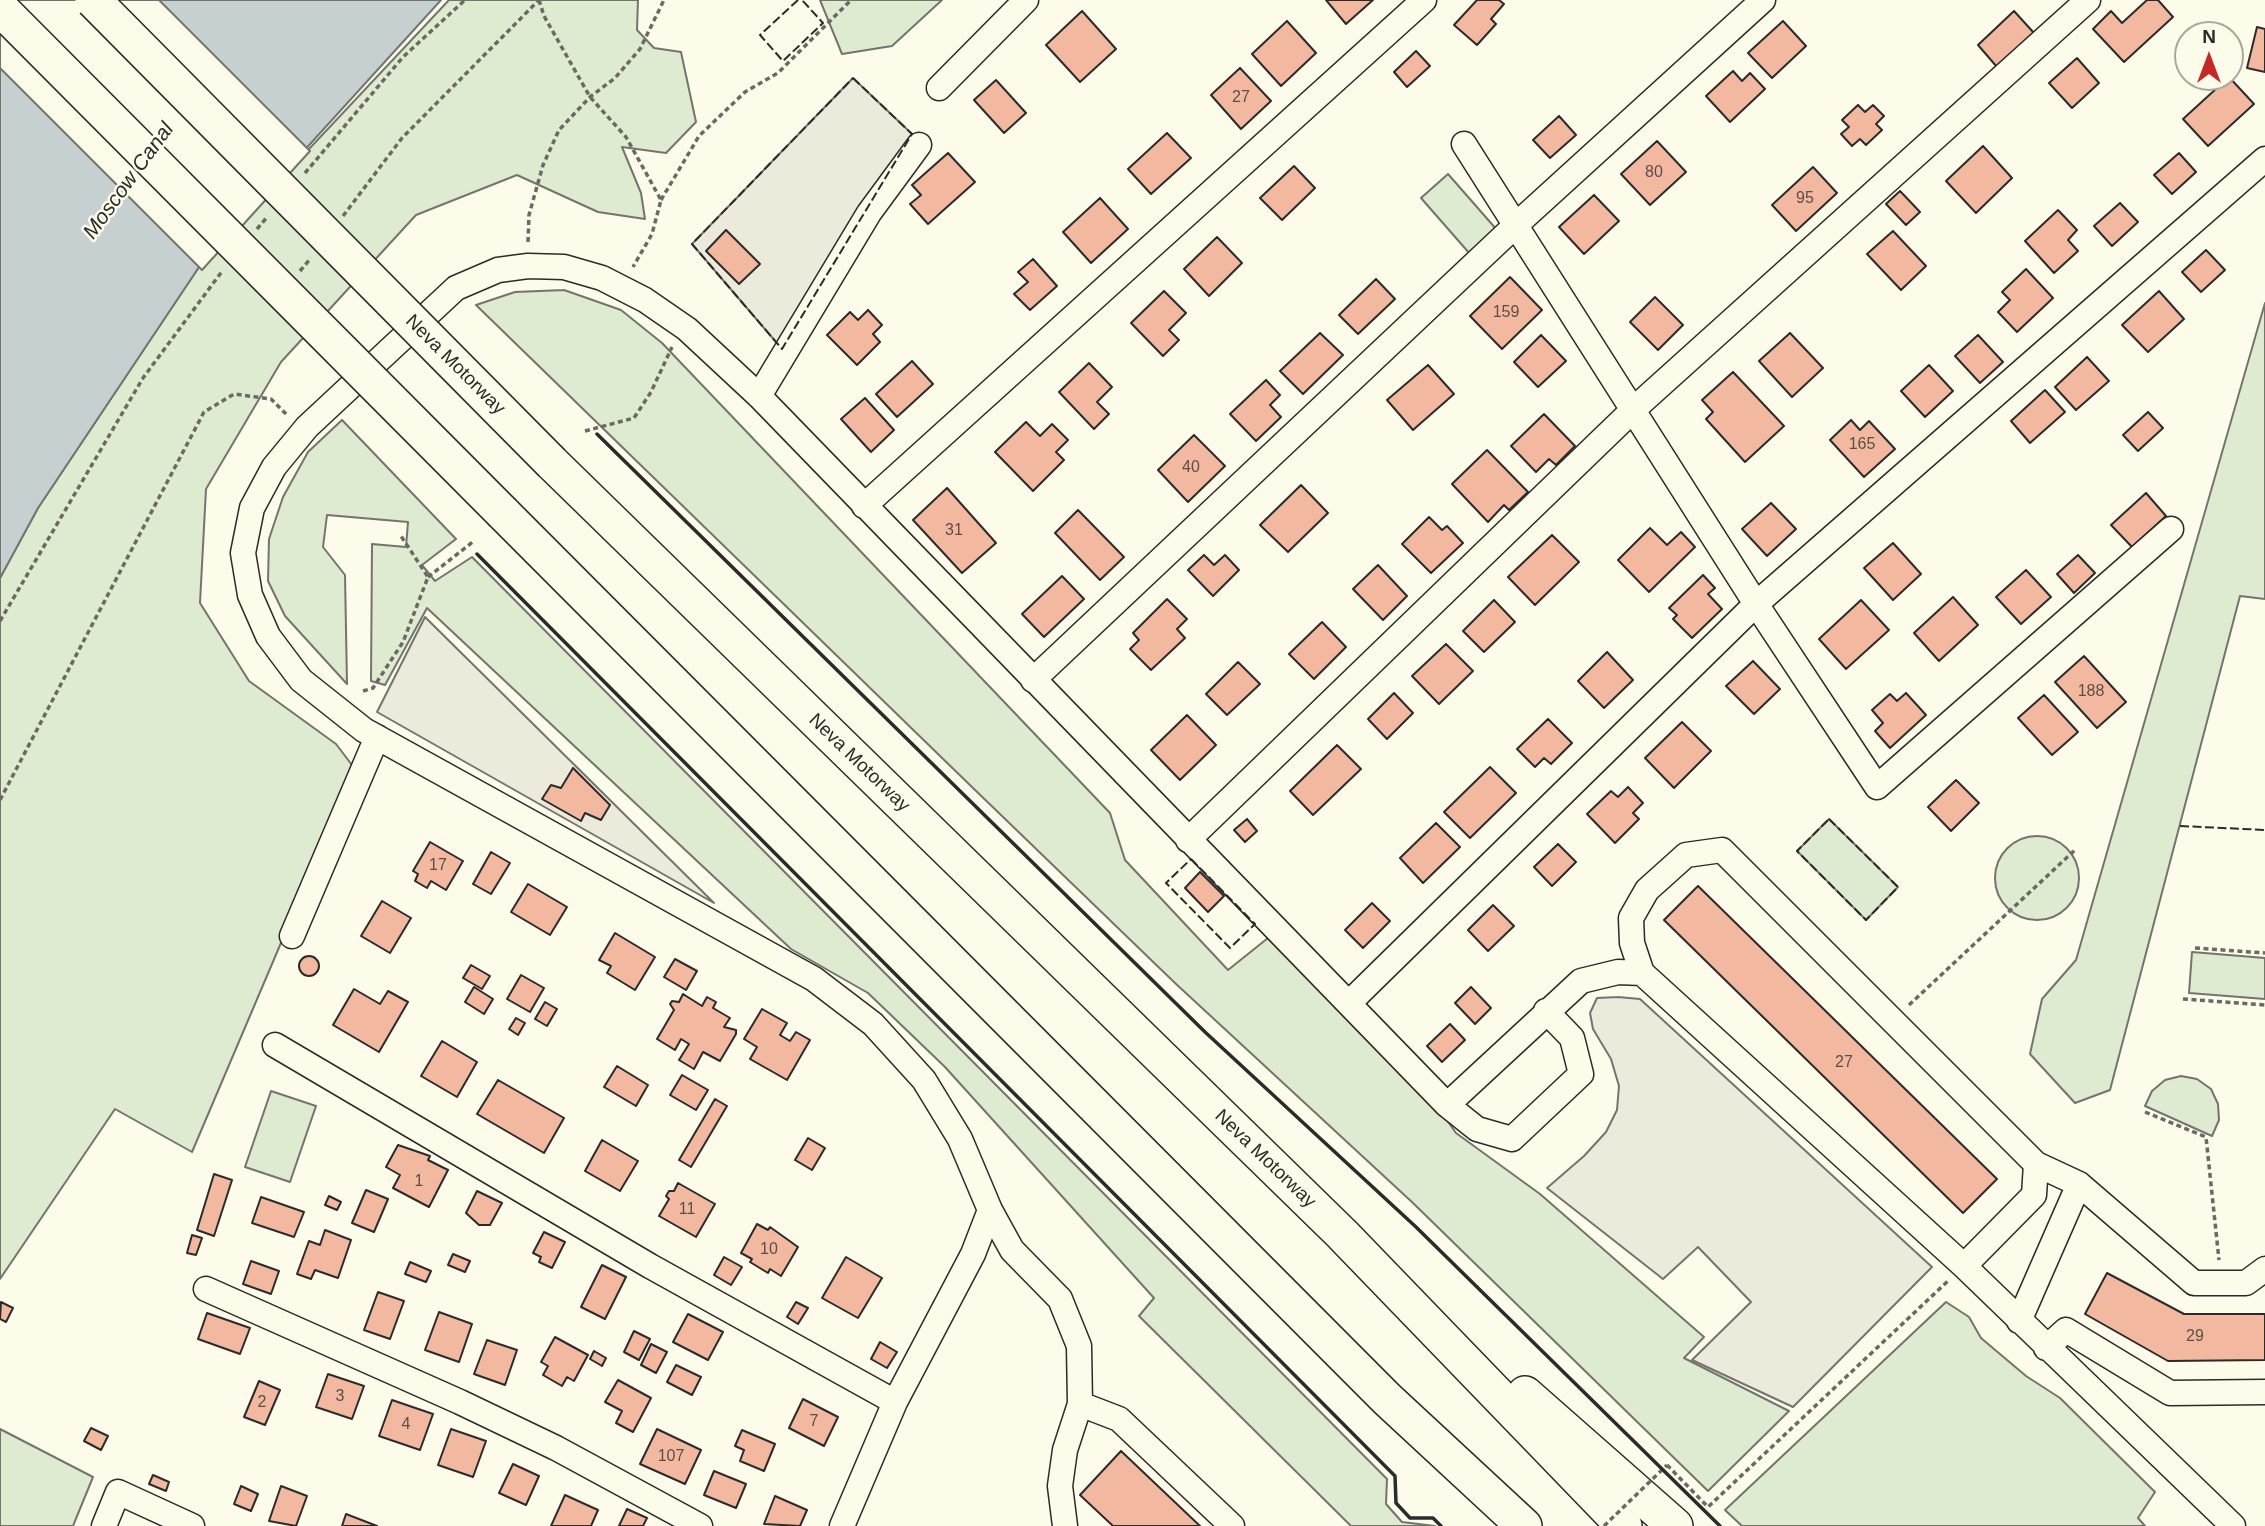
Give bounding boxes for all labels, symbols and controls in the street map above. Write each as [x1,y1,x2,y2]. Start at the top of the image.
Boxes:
north arrow [2174,21,2244,91]
text: N [2202,26,2216,47]
house number: 27 [1232,88,1250,108]
water label: Moscow Canal [78,118,180,244]
house number: 80 [1645,163,1663,183]
house number: 95 [1796,189,1814,209]
house number: 159 [1493,303,1519,323]
street label: Neva Motorway [400,310,510,420]
house number: 165 [1849,435,1875,455]
house number: 40 [1182,458,1200,478]
house number: 31 [945,521,963,541]
house number: 188 [2078,682,2104,702]
street label: Neva Motorway [804,709,914,817]
house number: 17 [429,856,447,876]
house number: 27 [1835,1053,1853,1073]
street label: Neva Motorway [1210,1105,1320,1213]
house number: 1 [415,1172,423,1192]
house number: 11 [679,1200,695,1220]
house number: 10 [760,1240,778,1260]
house number: 29 [2186,1327,2204,1347]
house number: 3 [336,1387,344,1407]
house number: 2 [258,1393,266,1413]
house number: 7 [810,1412,818,1432]
house number: 4 [402,1415,410,1435]
house number: 107 [658,1447,684,1467]

